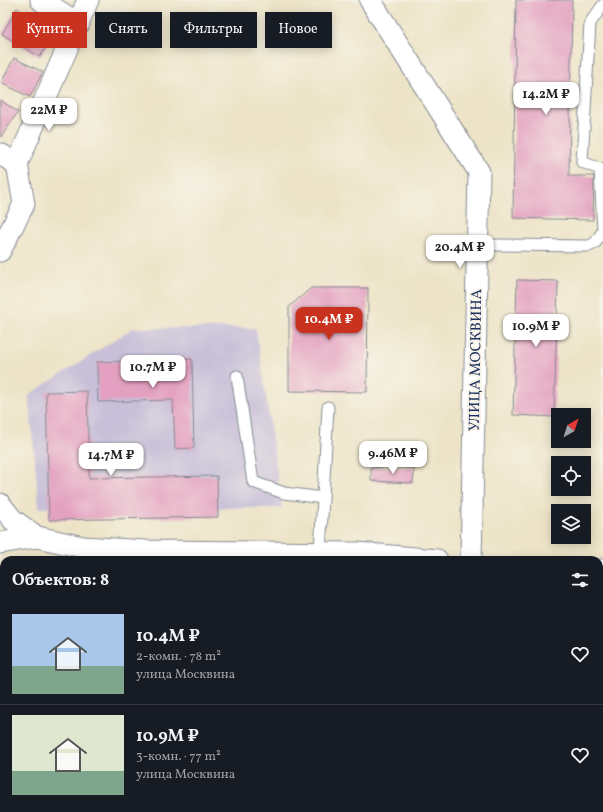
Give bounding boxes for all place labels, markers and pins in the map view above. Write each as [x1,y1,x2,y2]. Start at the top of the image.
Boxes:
pin: 14.2M ₽ [509,82,583,116]
pin: 22M ₽ [21,98,77,132]
pin: 20.4M ₽ [423,235,497,269]
pin: 10.4M ₽ [292,307,366,341]
pin: 10.9M ₽ [499,314,573,348]
pin: 10.7M ₽ [116,355,190,389]
pin: 9.46M ₽ [356,441,430,475]
pin: 14.7M ₽ [74,443,148,477]

